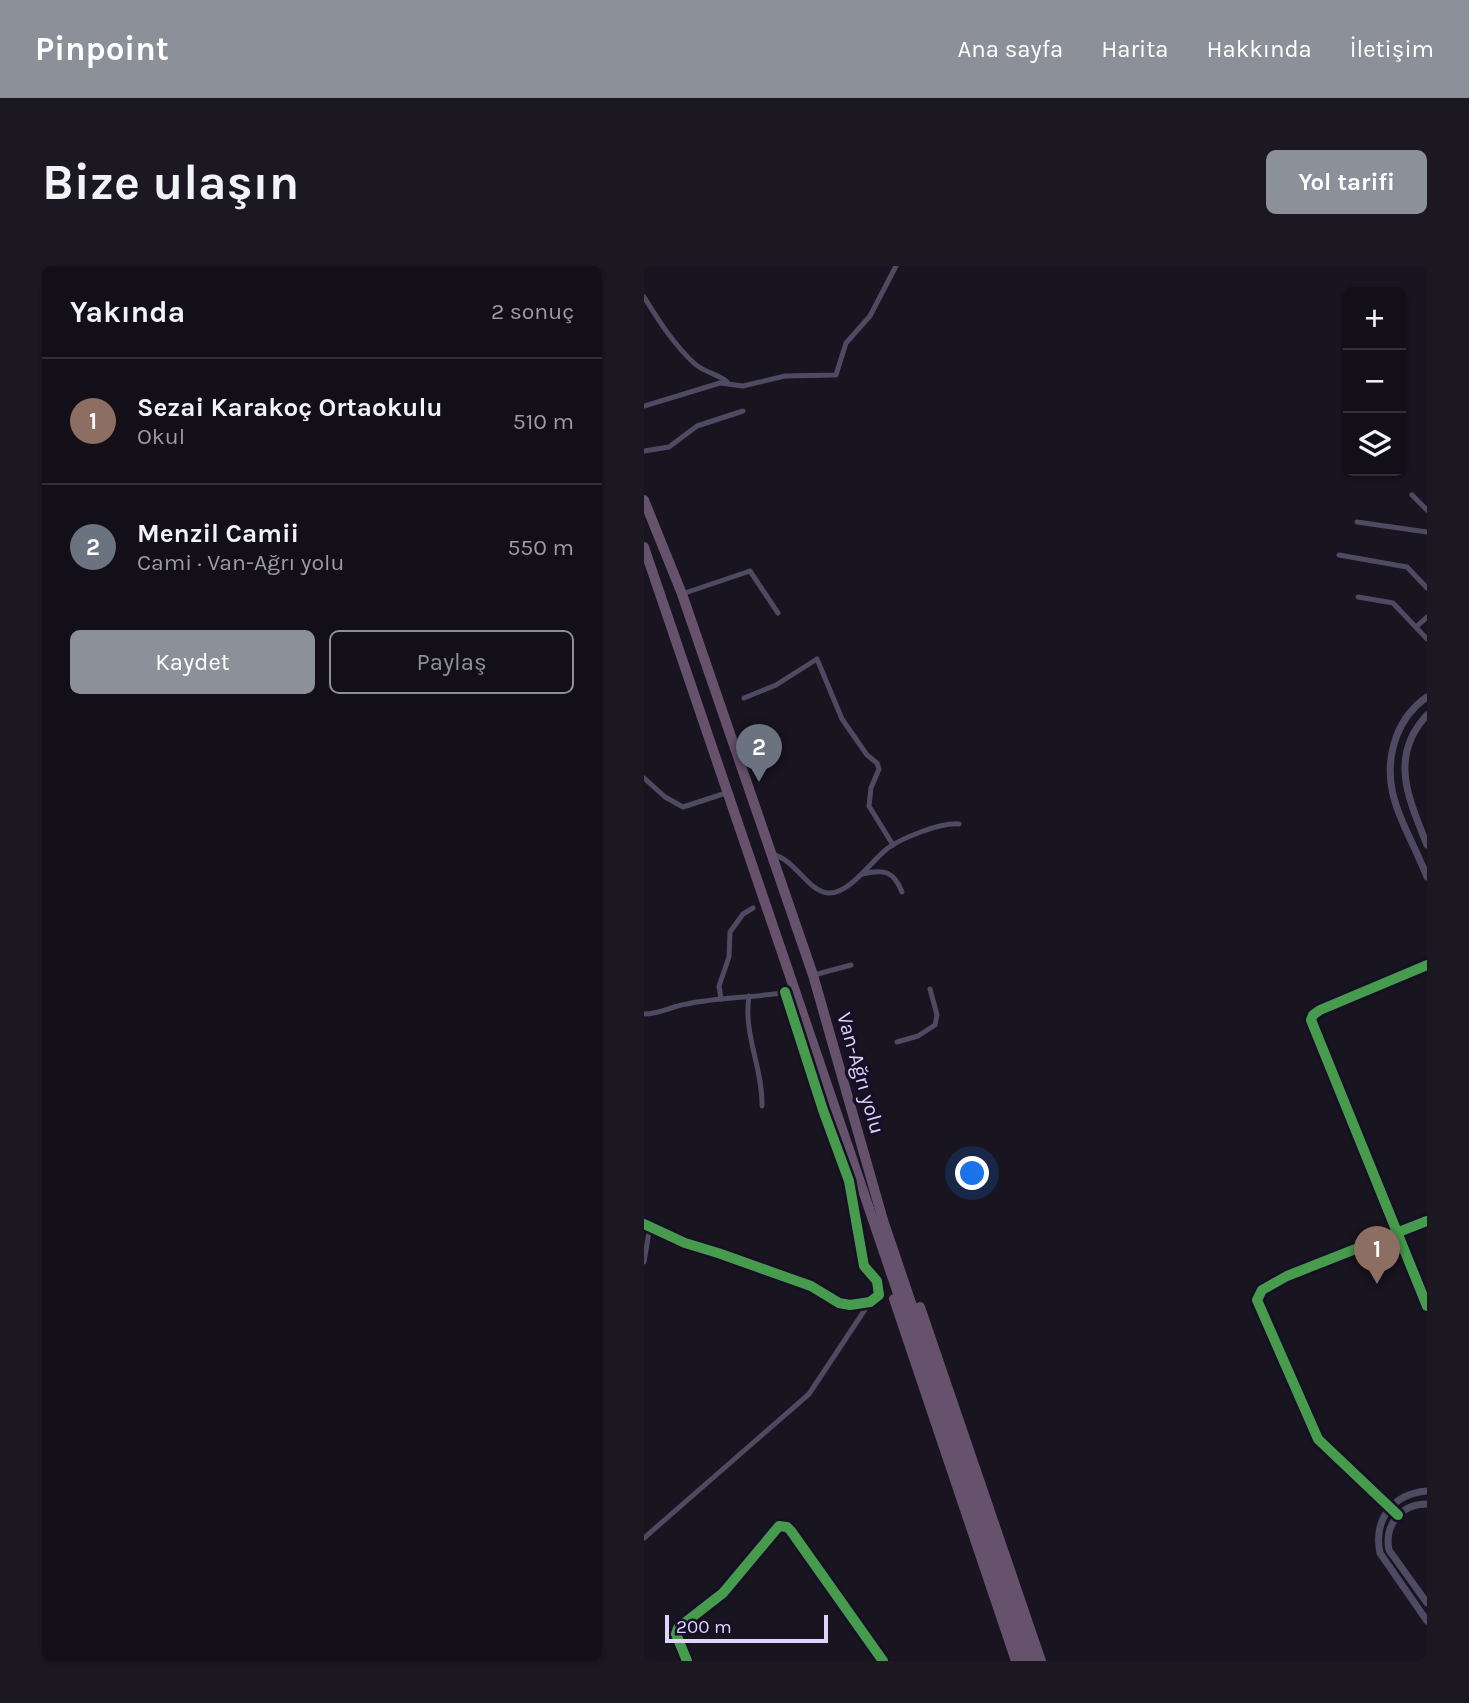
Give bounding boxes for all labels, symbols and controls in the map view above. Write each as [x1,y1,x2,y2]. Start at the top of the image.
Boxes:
text: Pinpoint [35,30,169,68]
text: Ana sayfa [958,35,1063,63]
text: Harita [1101,35,1168,63]
text: Hakkında [1206,35,1312,63]
text: İletişim [1350,35,1434,63]
button: Yol tarifi [1266,150,1427,214]
text: Bize ulaşın [42,154,299,211]
map controls [1343,287,1406,476]
button: + [1343,287,1406,350]
text: Yakında [70,294,185,330]
text: 2 sonuç [491,298,574,325]
button: − [1343,350,1406,413]
text: Sezai Karakoç Ortaokulu [137,392,443,423]
text: 1 [89,408,97,435]
text: 510 m [513,408,574,435]
button: layers [1343,413,1406,476]
text: Okul [137,423,185,450]
text: Menzil Camii [137,518,299,549]
text: 2 [86,534,100,561]
text: 550 m [507,534,574,561]
text: Cami · Van-Ağrı yolu [137,549,344,576]
button: Kaydet [70,630,315,694]
button: Paylaş [329,630,574,694]
pin: 2 [736,724,782,782]
street label: Van-Ağrı yolu [832,1009,890,1137]
your location [955,1156,989,1190]
pin: 1 [1354,1226,1400,1284]
scale bar [665,1612,828,1644]
text: 200 m [676,1616,732,1638]

